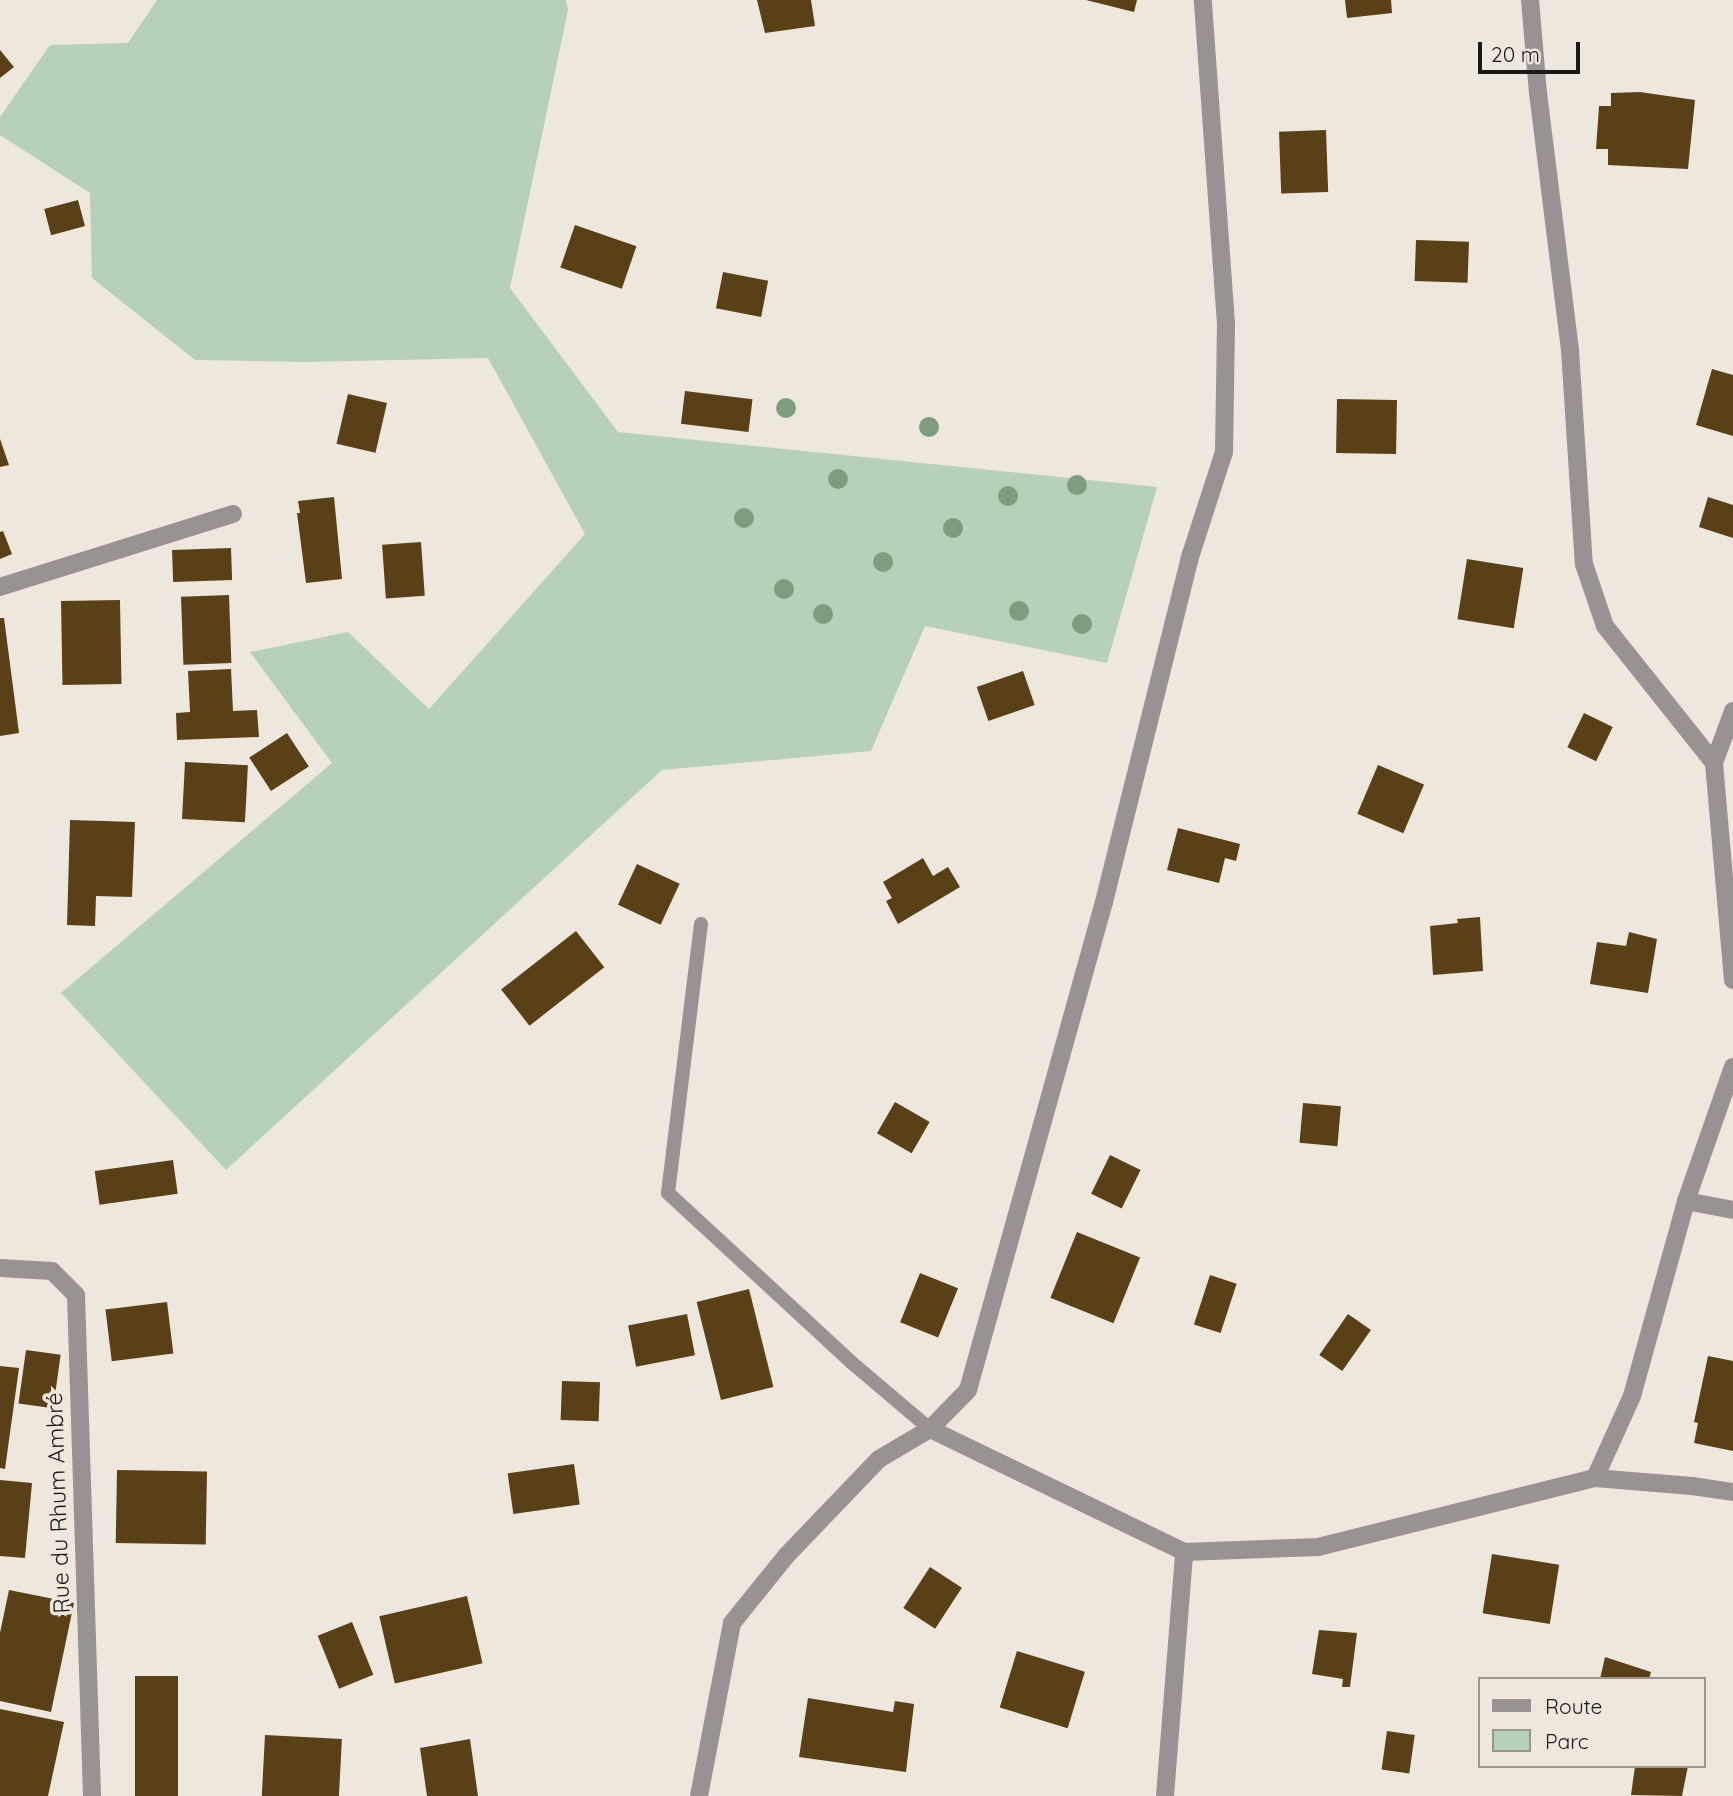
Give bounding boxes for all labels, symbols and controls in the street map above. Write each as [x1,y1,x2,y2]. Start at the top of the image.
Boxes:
scale bar [1481,28,1582,72]
text: 20 m [1491,41,1540,67]
street label: Rue du Rhum Ambré [40,1392,76,1614]
legend [1478,1677,1705,1768]
text: Route [1545,1693,1602,1719]
text: Parc [1545,1728,1589,1754]

